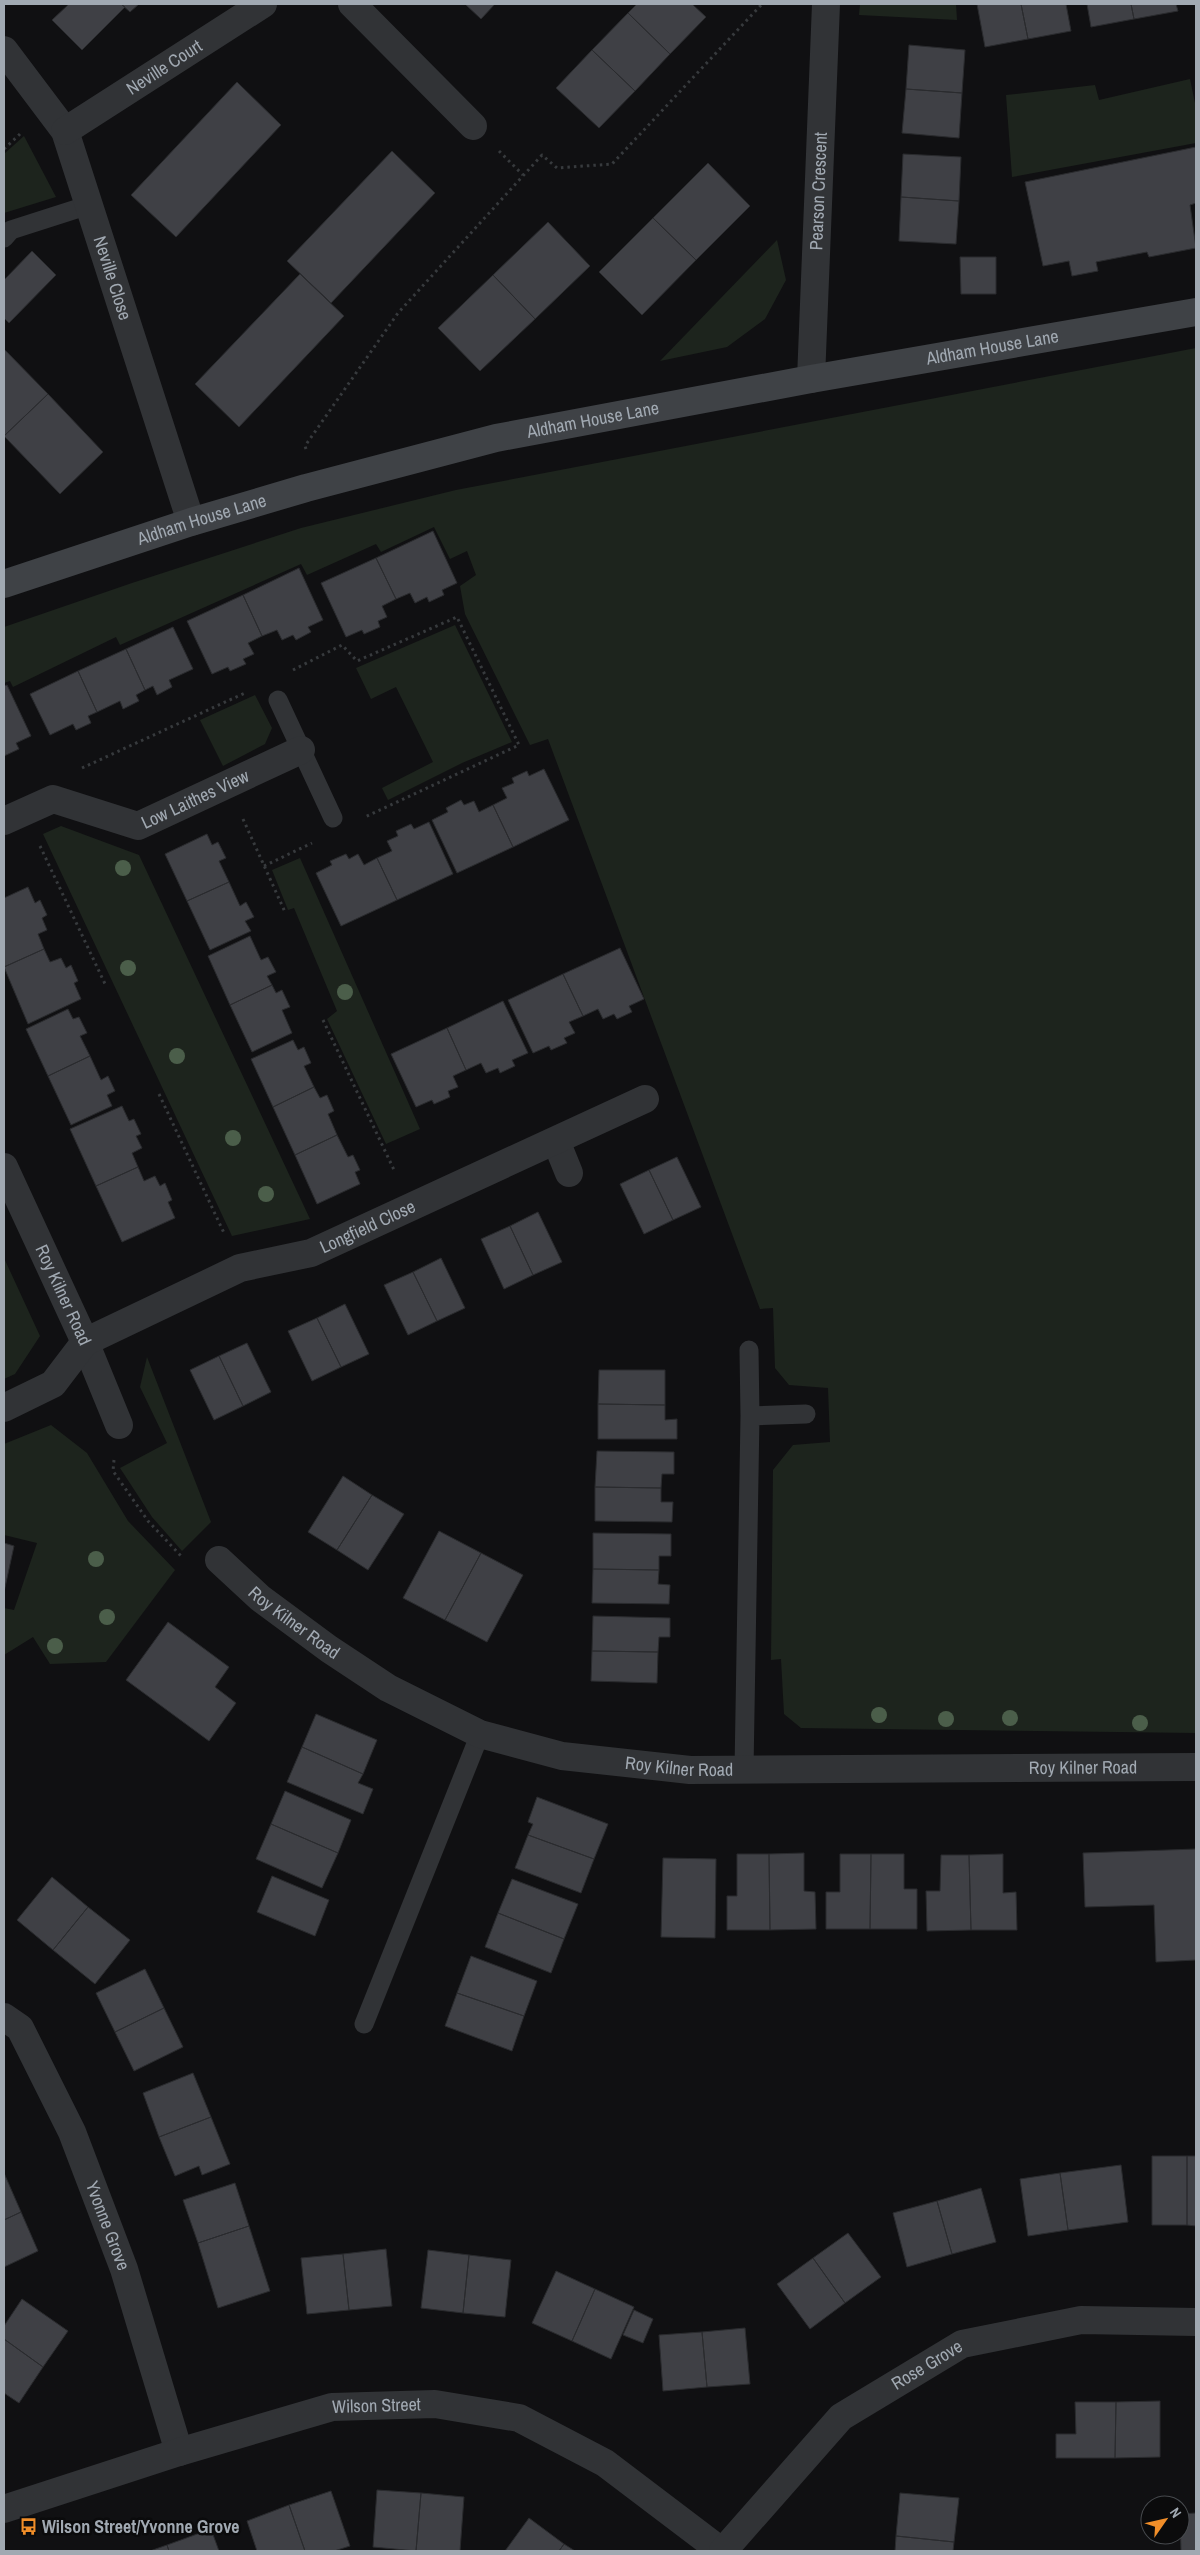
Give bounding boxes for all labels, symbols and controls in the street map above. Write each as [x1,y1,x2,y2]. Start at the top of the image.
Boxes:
street label: Neville Court [121,33,207,100]
street label: Pearson Crescent [803,132,833,251]
street label: Neville Close [88,233,138,323]
street label: Aldham House Lane [923,323,1060,371]
street label: Aldham House Lane [524,395,661,444]
street label: Aldham House Lane [133,487,269,551]
street label: Low Laithes View [137,763,253,835]
street label: Longfield Close [316,1194,419,1259]
street label: Roy Kilner Road [30,1240,98,1349]
street label: Roy Kilner Road [243,1580,345,1665]
street label: Roy Kilner Road [624,1750,733,1782]
street label: Roy Kilner Road [1029,1754,1137,1780]
street label: Yvonne Grove [80,2177,136,2274]
street label: Rose Grove [887,2334,967,2396]
street label: Wilson Street [332,2391,421,2419]
north arrow [1140,2495,1190,2545]
text: N [1166,2504,1186,2521]
place label: Wilson Street/Yvonne Grove [42,2514,240,2539]
bus stop icon: Wilson Street/Yvonne Grove [18,2517,38,2537]

